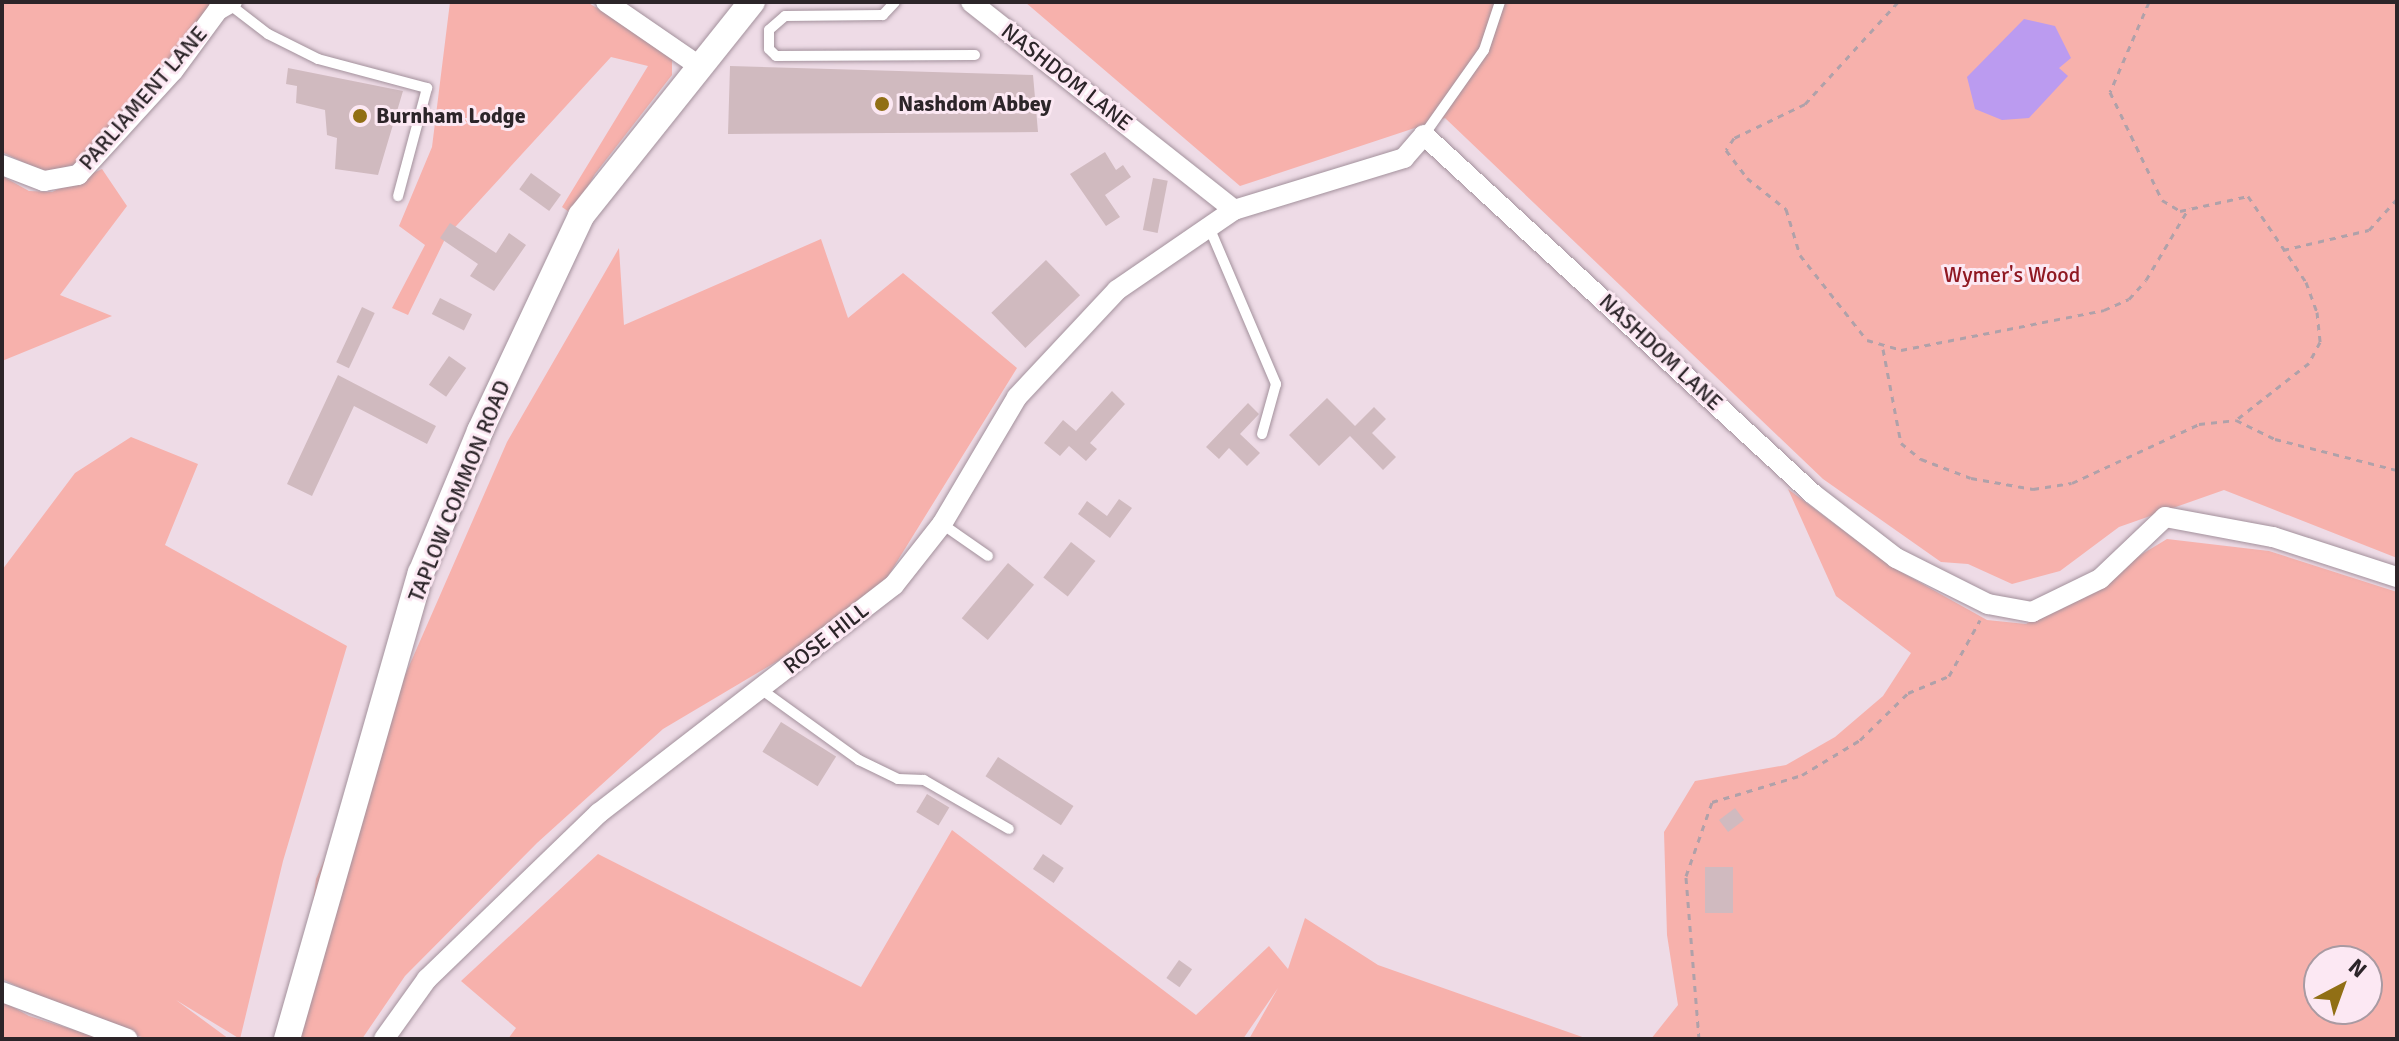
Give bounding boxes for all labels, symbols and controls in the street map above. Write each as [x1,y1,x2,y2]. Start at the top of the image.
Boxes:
street label: NASHDOM LANE [996,18,1138,136]
street label: PARLIAMENT LANE [73,21,213,175]
place label: Nashdom Abbey [898,91,1052,117]
marker: Nashdom Abbey [873,95,891,113]
place label: Burnham Lodge [376,103,526,129]
marker: Burnham Lodge [351,107,369,125]
park label: Wymer's Wood [1944,262,2080,288]
street label: NASHDOM LANE [1594,288,1728,416]
street label: TAPLOW COMMON ROAD [402,376,516,606]
street label: ROSE HILL [778,597,874,679]
north arrow [2303,945,2383,1025]
text: N [2343,953,2372,983]

